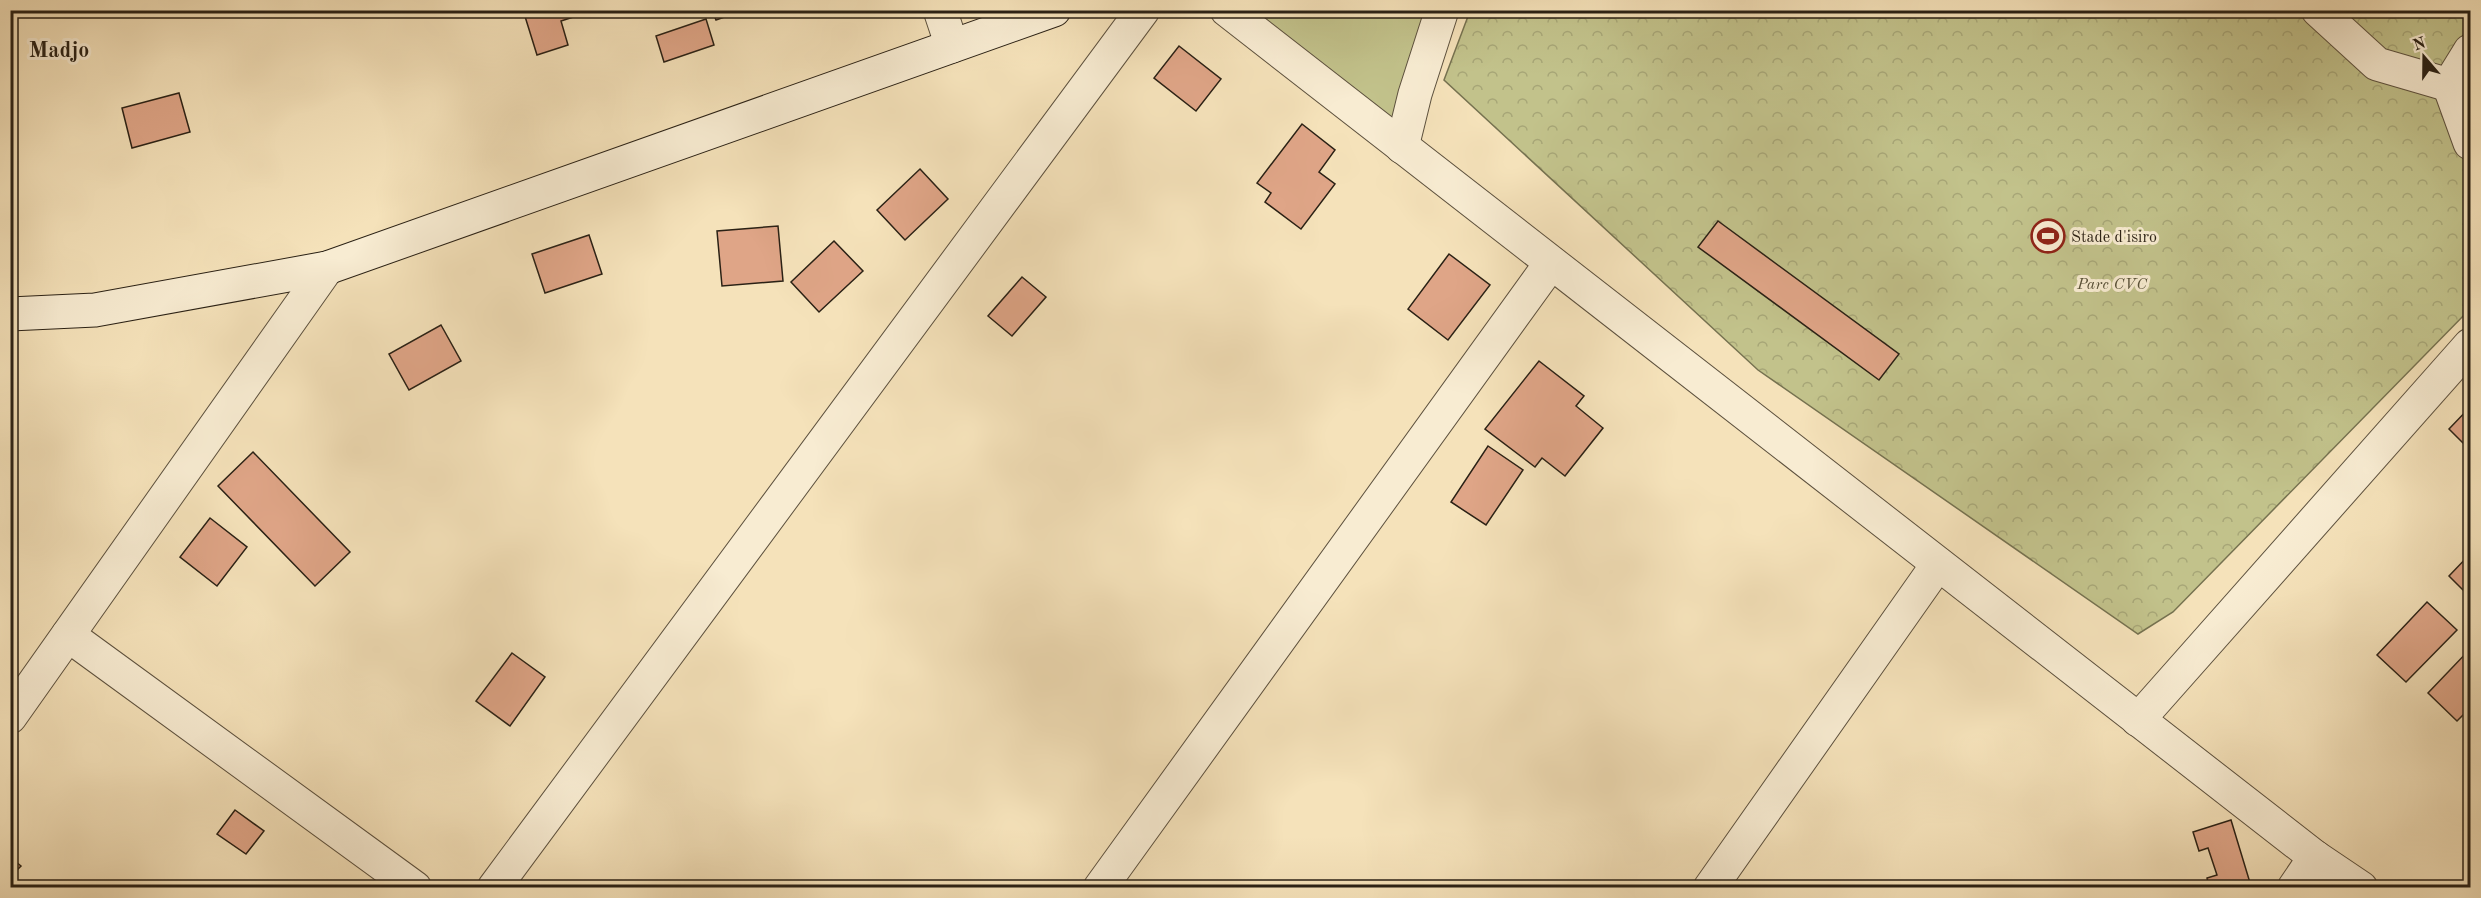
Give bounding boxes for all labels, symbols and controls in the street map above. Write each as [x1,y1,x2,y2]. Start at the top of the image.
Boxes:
north arrow [2394,27,2454,87]
text: N [2411,35,2429,54]
district label: Madjo [29,40,89,62]
sports icon: Stade d'isiro [2030,218,2066,254]
place label: Stade d'isiro [2071,230,2157,246]
park label: Parc CVC [2076,277,2148,293]

